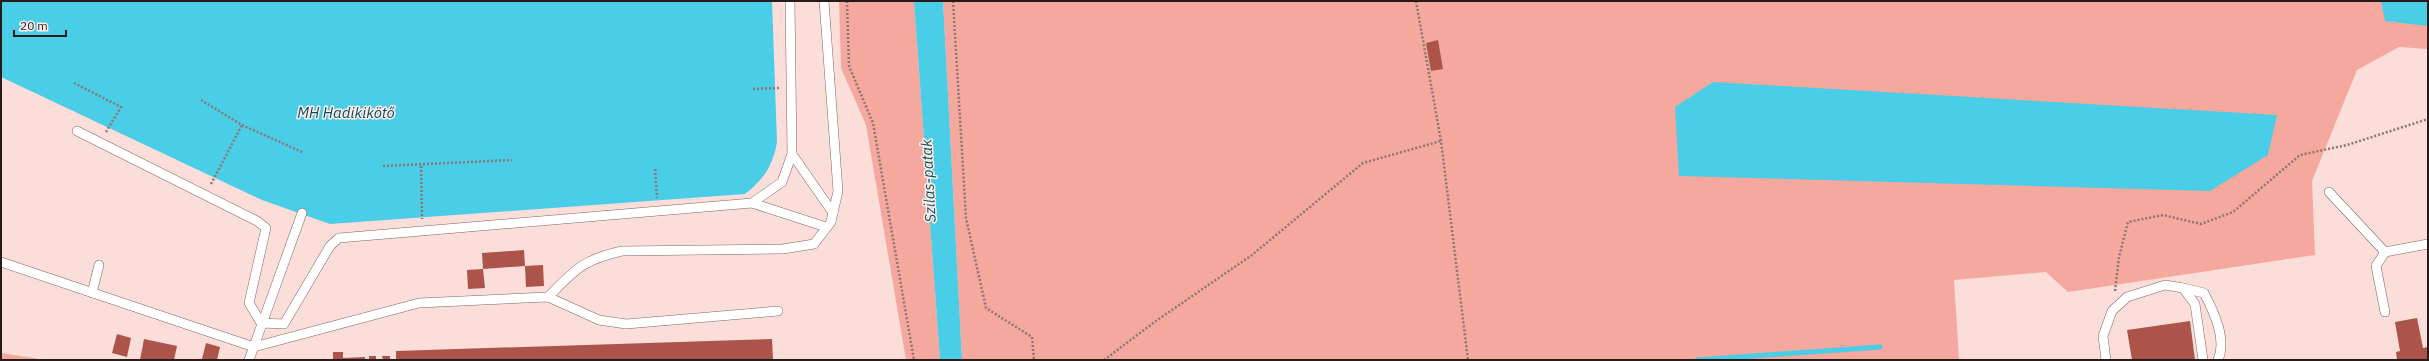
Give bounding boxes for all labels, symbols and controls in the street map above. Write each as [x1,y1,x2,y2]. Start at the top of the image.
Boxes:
scale bar [14,12,66,38]
text: 20 m [20,18,48,33]
water label: MH Hadikikötő [297,103,396,122]
water label: Szilas-patak [916,139,940,223]

